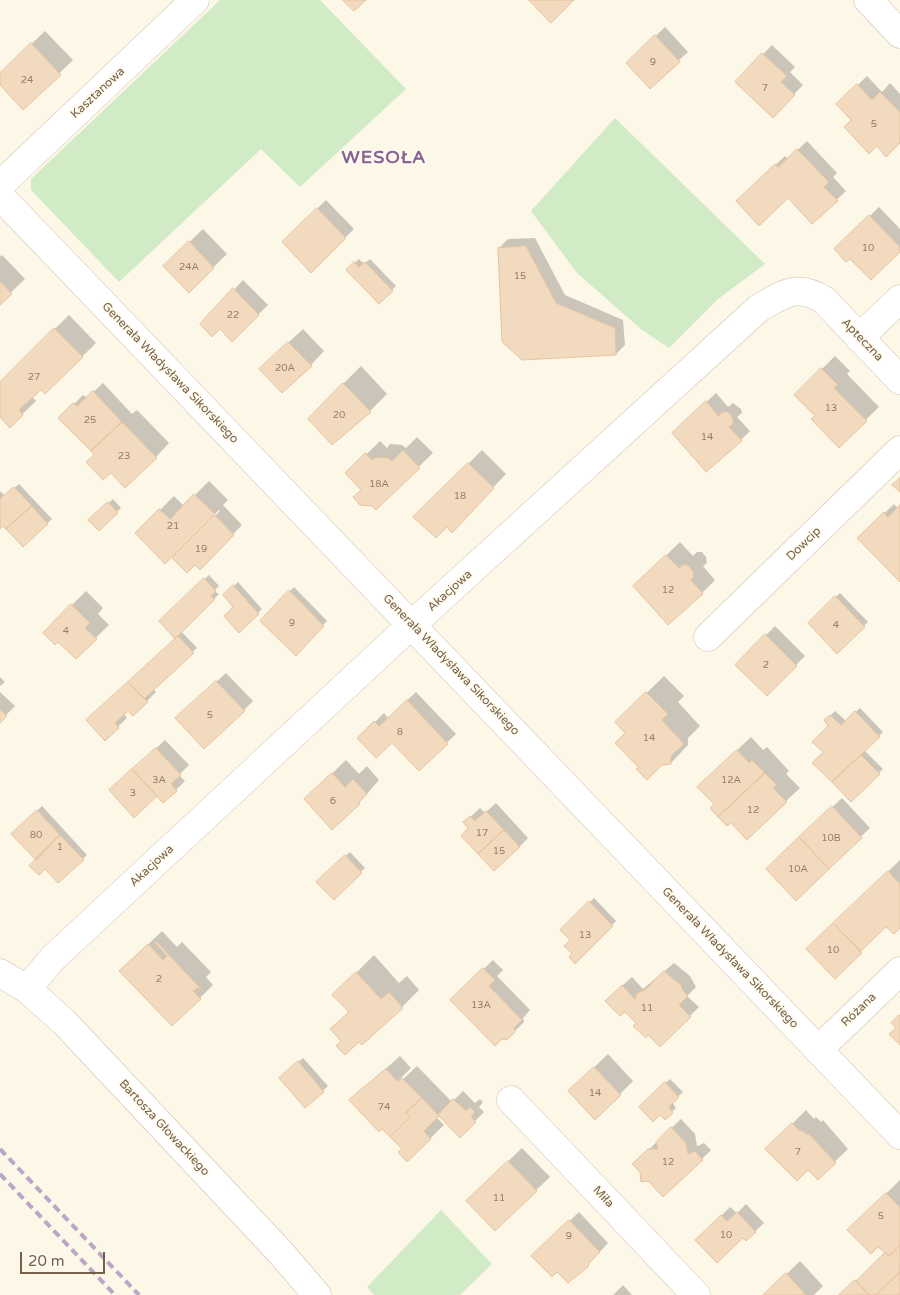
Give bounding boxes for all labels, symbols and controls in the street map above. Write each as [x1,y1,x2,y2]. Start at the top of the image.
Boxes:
house number: 9 [650,56,656,68]
street label: Kasztanowa [68,64,128,122]
house number: 24 [21,74,33,86]
house number: 7 [762,82,768,94]
house number: 5 [871,118,877,130]
district label: WESOŁA [341,147,427,169]
house number: 10 [862,242,874,254]
house number: 24A [179,261,199,273]
house number: 15 [514,270,526,282]
street label: Generała Władysława Sikorskiego [99,299,241,447]
house number: 22 [227,309,239,321]
street label: Apteczna [838,316,886,364]
house number: 20A [275,362,295,374]
house number: 27 [28,371,40,383]
house number: 13 [825,402,837,414]
house number: 20 [333,409,345,421]
house number: 25 [84,414,96,426]
house number: 14 [701,431,713,443]
house number: 23 [118,450,130,462]
house number: 18A [369,478,389,490]
house number: 18 [454,490,466,502]
house number: 21 [167,520,179,532]
street label: Dowcip [784,524,824,564]
house number: 19 [195,543,207,555]
street label: Akacjowa [425,567,475,615]
house number: 12 [662,584,674,596]
street label: Generała Władysława Sikorskiego [380,591,522,739]
house number: 9 [289,617,295,629]
house number: 4 [833,619,839,631]
house number: 4 [63,625,69,637]
house number: 2 [763,659,769,671]
house number: 5 [207,709,213,721]
house number: 8 [397,726,403,738]
house number: 14 [643,732,655,744]
house number: 3A [152,774,166,786]
house number: 12A [721,774,741,786]
house number: 3 [130,787,136,799]
house number: 6 [330,795,336,807]
house number: 12 [747,804,759,816]
house number: 17 [476,827,488,839]
house number: 80 [30,829,42,841]
house number: 10B [821,832,841,844]
house number: 1 [57,841,63,853]
street label: Akacjowa [127,842,177,890]
house number: 15 [493,845,505,857]
house number: 10A [788,863,808,875]
street label: Generała Władysława Sikorskiego [659,884,801,1032]
house number: 13 [579,929,591,941]
house number: 10 [827,944,839,956]
house number: 2 [156,973,162,985]
street label: Różana [839,990,879,1030]
house number: 13A [471,999,491,1011]
house number: 11 [641,1002,653,1014]
street label: Bartosza Głowackiego [116,1077,212,1179]
house number: 14 [589,1087,601,1099]
house number: 74 [378,1101,390,1113]
house number: 7 [795,1146,801,1158]
house number: 12 [662,1156,674,1168]
street label: Miła [589,1183,617,1211]
house number: 11 [493,1192,505,1204]
house number: 5 [878,1210,884,1222]
house number: 10 [720,1229,732,1241]
house number: 9 [566,1230,572,1242]
scale bar [22,1242,108,1274]
text: 20 m [28,1252,65,1270]

